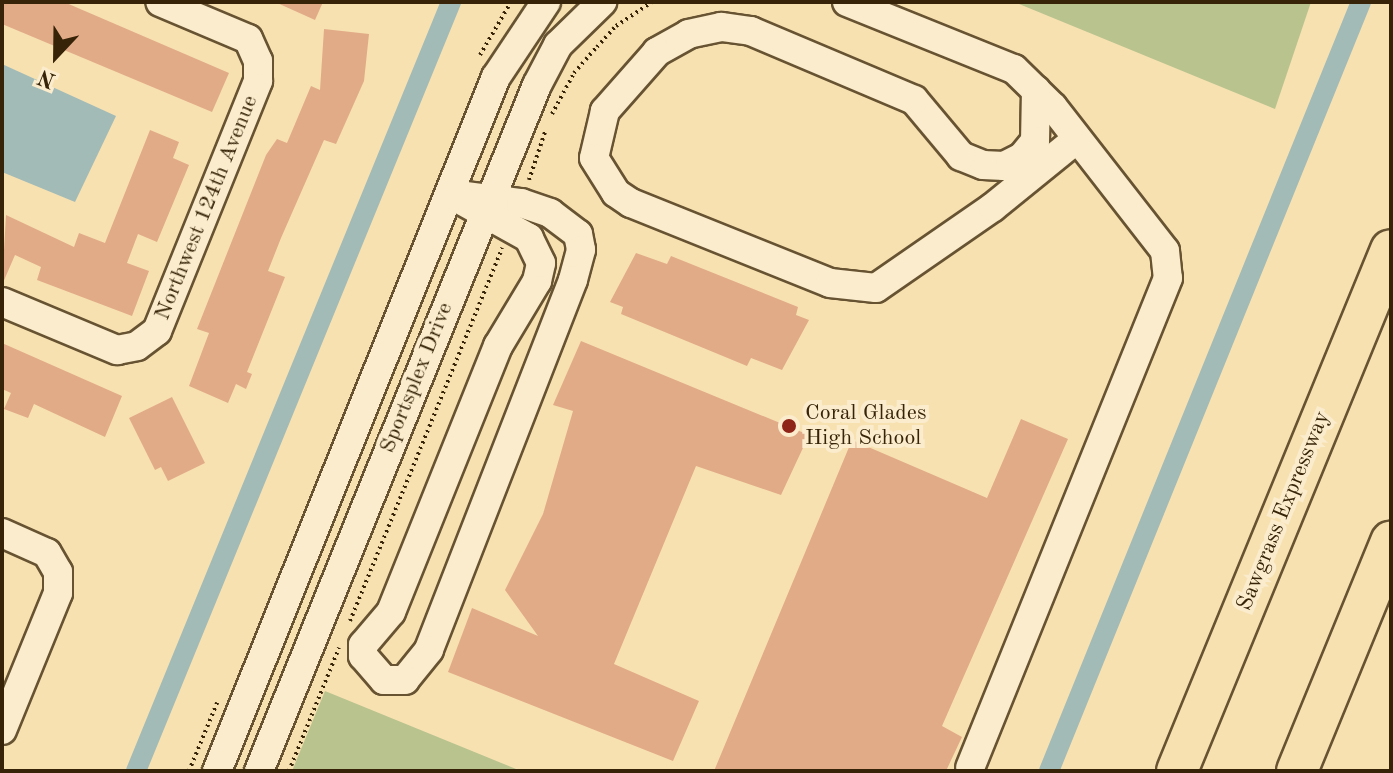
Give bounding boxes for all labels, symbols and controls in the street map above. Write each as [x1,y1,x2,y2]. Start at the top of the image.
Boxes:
north arrow [16,16,96,96]
text: N [35,65,59,92]
street label: Northwest 124th Avenue [150,92,264,324]
street label: Sportsplex Drive [375,299,459,457]
place label: Coral Glades High School [805,400,926,452]
street label: Sawgrass Expressway [1232,407,1336,615]
marker: Coral Glades High School [780,417,798,435]

